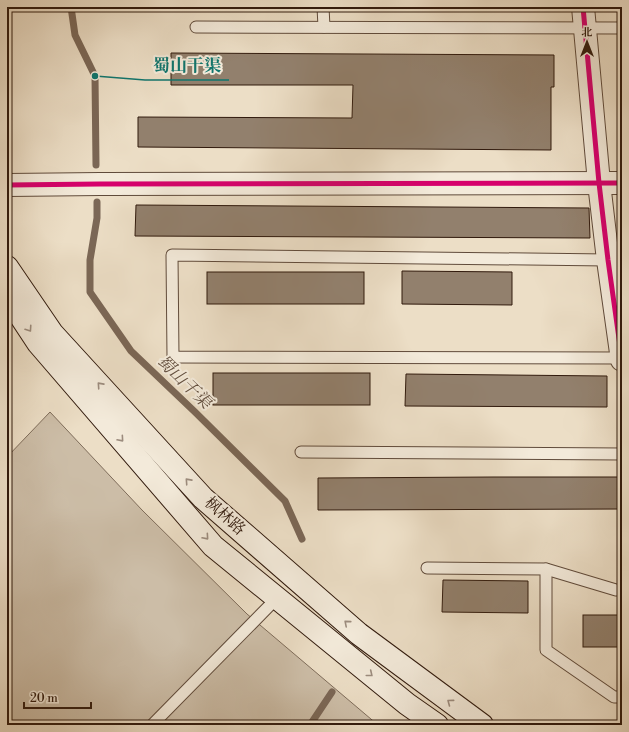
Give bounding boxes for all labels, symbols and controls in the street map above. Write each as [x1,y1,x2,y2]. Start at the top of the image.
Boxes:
north arrow [567,22,607,62]
text: 北 [582,26,593,40]
callout: 蜀山干渠 [145,51,229,80]
text: 蜀山干渠 [153,55,221,77]
one-way arrow [24,324,31,331]
water label: 蜀山干渠 [152,350,218,415]
one-way arrow [97,382,104,390]
one-way arrow [117,434,124,442]
one-way arrow [185,478,192,486]
street label: 枫林路 [200,493,250,539]
one-way arrow [201,533,208,540]
one-way arrow [344,621,352,628]
one-way arrow [366,670,373,677]
scale bar [24,684,91,710]
text: 20 m [30,691,58,706]
one-way arrow [448,700,455,707]

